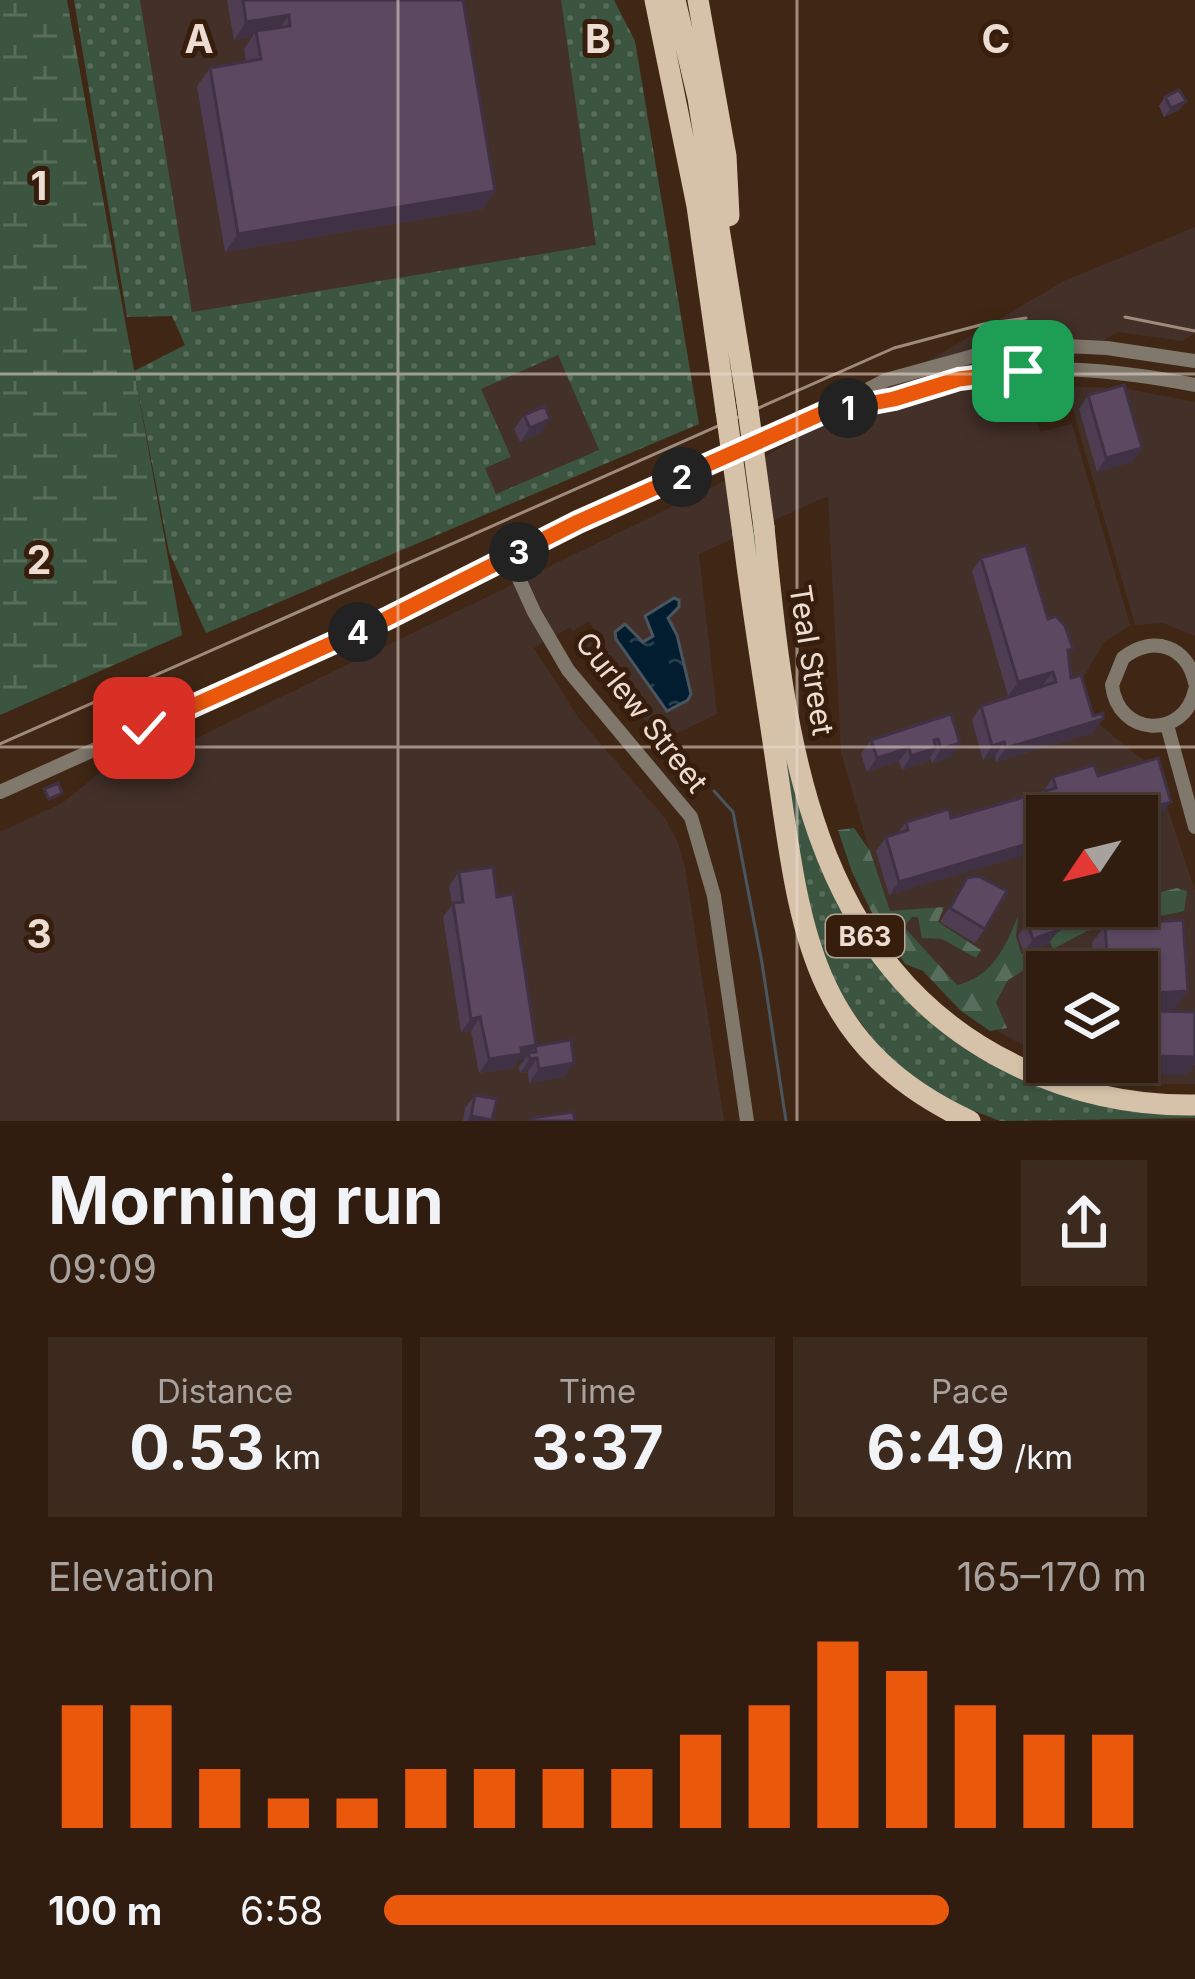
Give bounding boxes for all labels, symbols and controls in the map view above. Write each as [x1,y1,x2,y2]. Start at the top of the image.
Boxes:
text: A [184,15,214,62]
text: B [585,15,611,62]
text: C [982,15,1010,62]
text: 1 [31,162,47,209]
pin [972,320,1074,422]
icon: arrive [990,338,1056,404]
pin: 1 [818,378,878,438]
text: 1 [841,388,855,428]
pin: 2 [652,447,712,507]
text: 2 [672,457,692,497]
pin: 3 [489,522,549,582]
text: 3 [508,532,530,572]
text: 2 [27,536,51,583]
street label: Teal Street [782,582,842,738]
pin: 4 [328,602,388,662]
text: 4 [347,612,369,652]
street label: Curlew Street [568,625,716,799]
pin [93,677,195,779]
icon: check [111,695,177,761]
north arrow [1026,795,1158,927]
map controls [1026,795,1158,1083]
text: 3 [26,910,52,957]
road number: B63 [826,915,904,957]
button: layers [1026,951,1158,1083]
text: Morning run [48,1160,444,1240]
button: share [1021,1160,1147,1286]
text: 09:09 [48,1245,157,1292]
text: Distance [157,1371,293,1411]
text: Time [559,1371,636,1411]
text: Pace [931,1371,1009,1411]
text: 0.53 [129,1411,265,1483]
text: 3:37 [531,1411,664,1483]
text: 6:49 [866,1411,1005,1483]
text: km [265,1437,321,1477]
text: /km [1005,1437,1073,1477]
text: Elevation [48,1553,215,1600]
text: 165–170 m [957,1553,1147,1600]
text: 100 m [48,1887,162,1934]
text: 6:58 [240,1887,323,1934]

